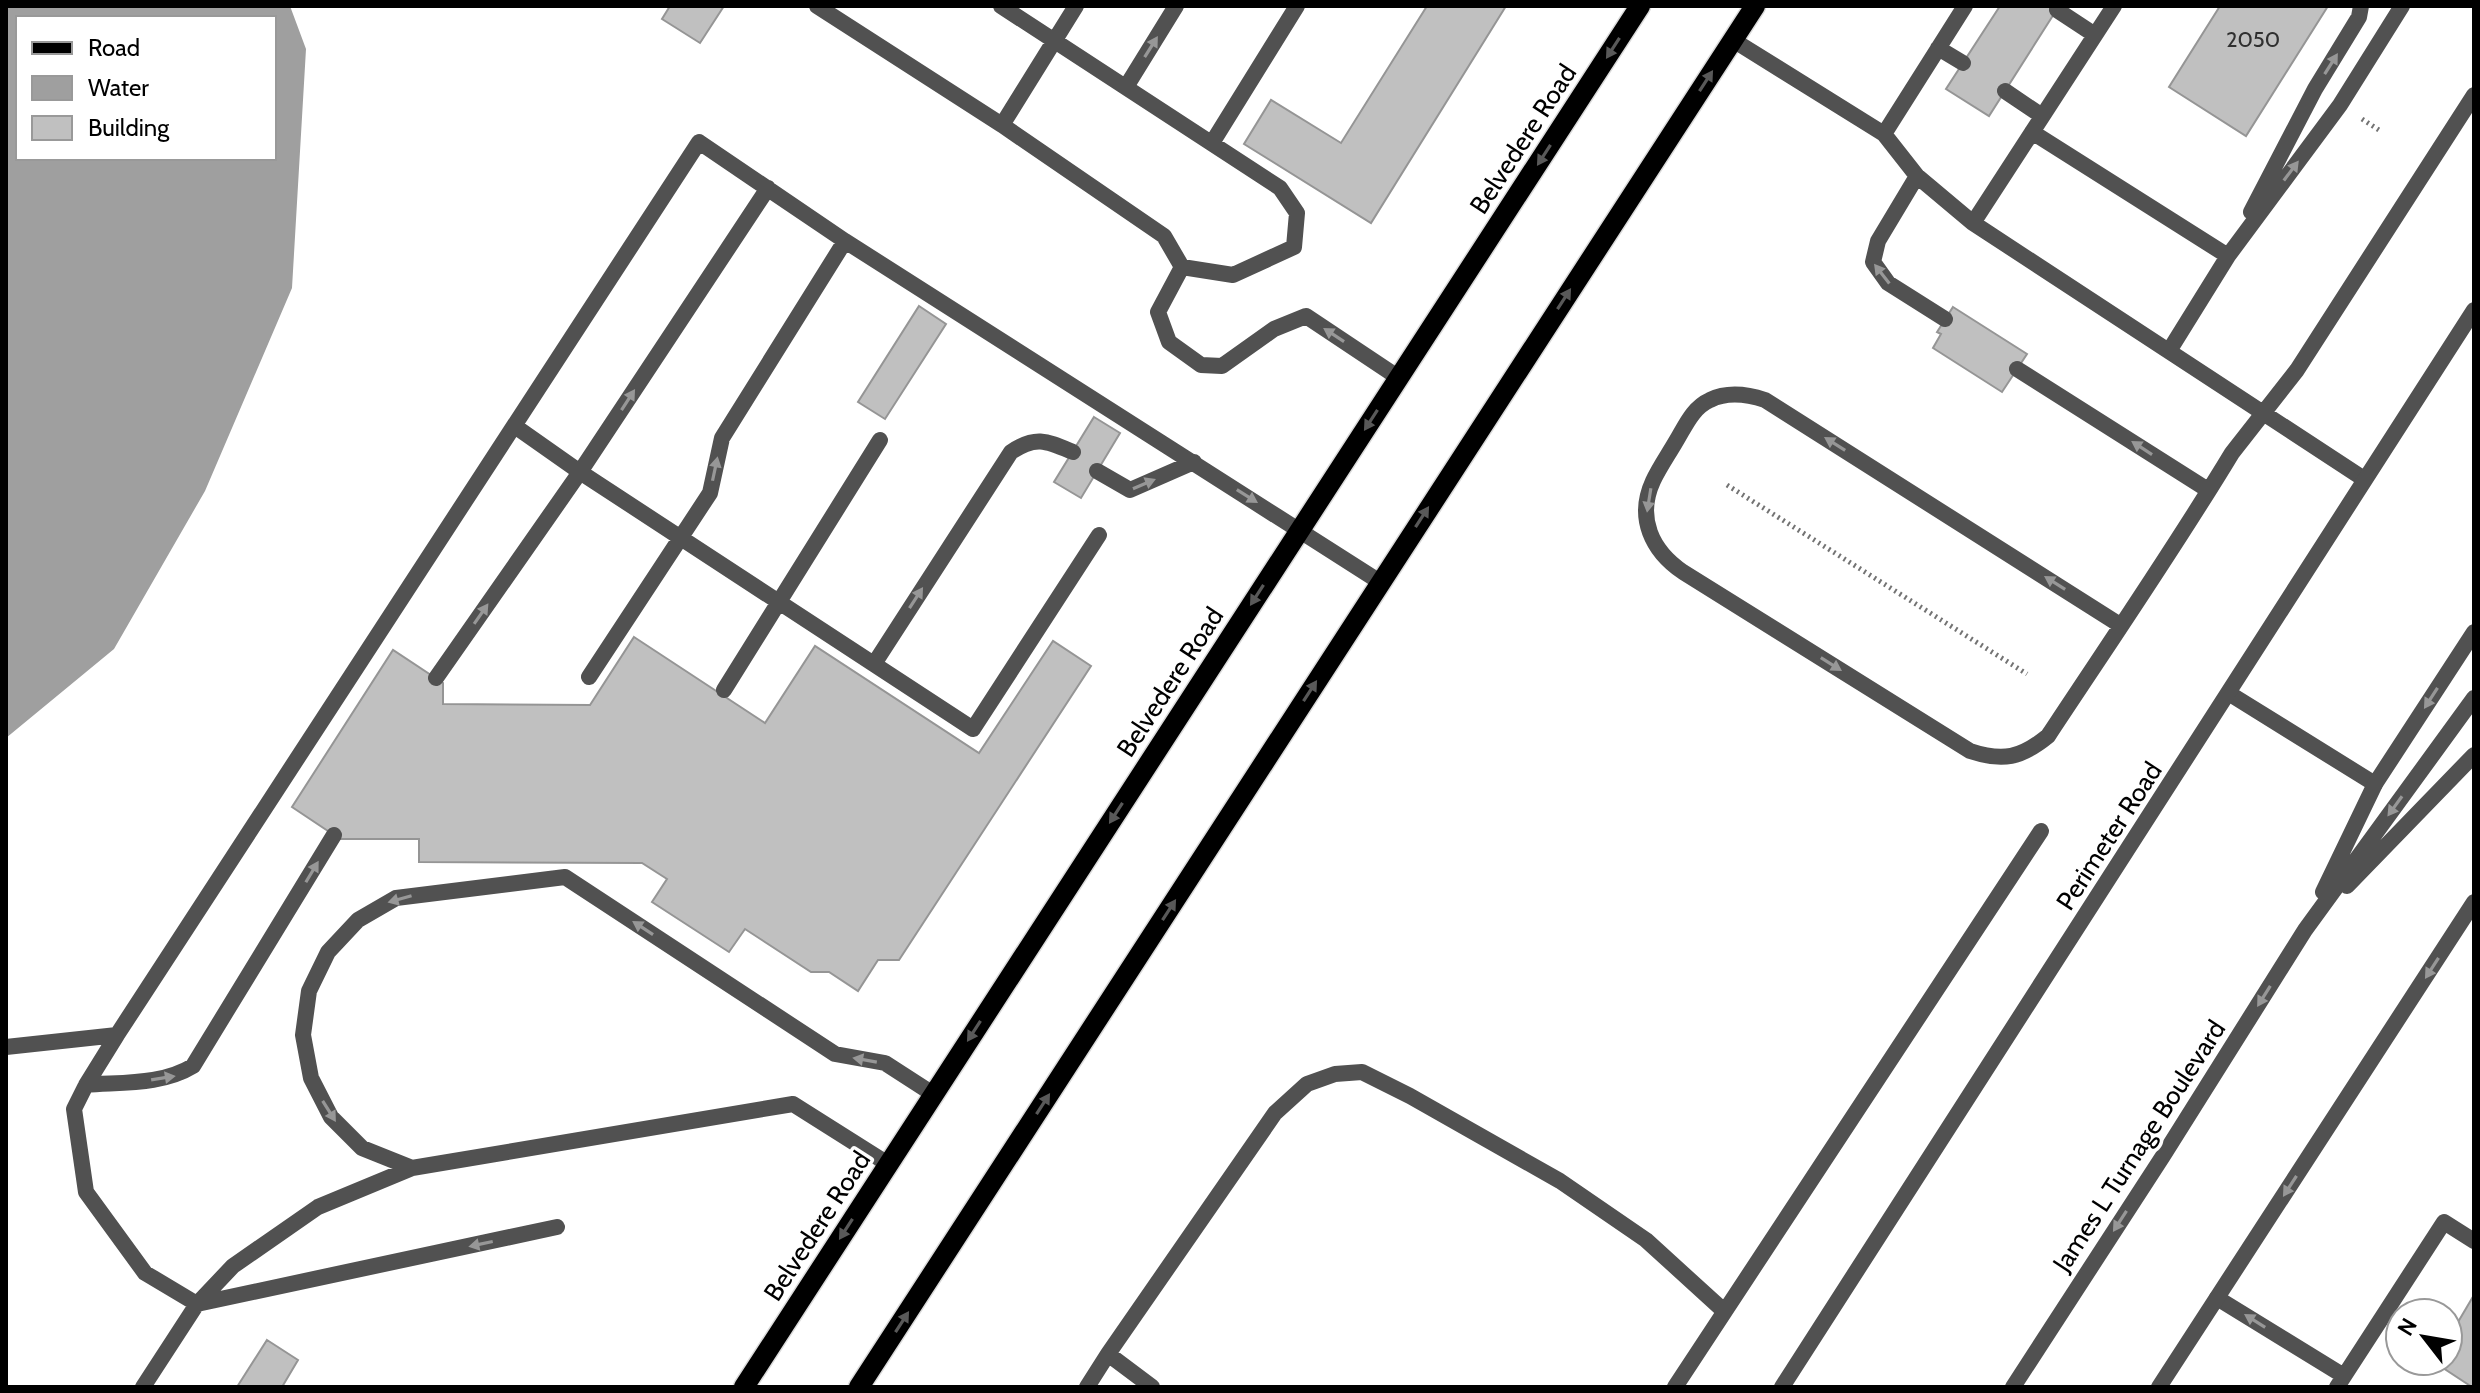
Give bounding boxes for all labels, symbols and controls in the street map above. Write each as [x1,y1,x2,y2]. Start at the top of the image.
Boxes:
legend [16,16,276,160]
house number: 2050 [2226,26,2280,53]
text: Road [88,33,140,62]
one-way arrow [1144,36,1158,58]
one-way arrow [1607,37,1621,59]
one-way arrow [2323,53,2337,75]
street label: Belvedere Road [1463,58,1583,220]
one-way arrow [1699,70,1713,92]
text: Water [88,73,149,102]
text: Building [88,113,170,142]
one-way arrow [1536,145,1551,166]
one-way arrow [2283,161,2299,181]
one-way arrow [1874,264,1890,284]
one-way arrow [1557,288,1571,310]
one-way arrow [1323,328,1345,342]
one-way arrow [620,389,635,411]
one-way arrow [1364,410,1379,431]
one-way arrow [1824,438,1846,452]
one-way arrow [2131,442,2153,456]
one-way arrow [709,456,722,481]
one-way arrow [1133,477,1156,490]
one-way arrow [1642,488,1655,513]
one-way arrow [1236,489,1258,503]
one-way arrow [1415,506,1430,527]
one-way arrow [2044,576,2065,591]
one-way arrow [1251,584,1265,606]
one-way arrow [908,587,922,609]
street label: Belvedere Road [1110,601,1230,763]
one-way arrow [472,604,488,625]
one-way arrow [1819,656,1842,671]
one-way arrow [1302,680,1316,702]
one-way arrow [2424,687,2439,708]
street label: Perimeter Road [2049,756,2169,916]
one-way arrow [2388,796,2403,817]
one-way arrow [1109,802,1123,824]
one-way arrow [304,861,318,883]
one-way arrow [387,894,412,906]
one-way arrow [1161,899,1176,921]
one-way arrow [632,921,653,936]
one-way arrow [2424,957,2439,978]
one-way arrow [2256,985,2271,1006]
street label: James L Turnage Boulevard [2045,1014,2232,1278]
one-way arrow [967,1021,982,1042]
one-way arrow [852,1053,877,1065]
one-way arrow [151,1071,176,1084]
one-way arrow [1036,1093,1051,1114]
one-way arrow [322,1100,337,1121]
street label: Belvedere Road [757,1145,877,1307]
one-way arrow [2282,1175,2297,1196]
one-way arrow [2113,1211,2128,1232]
one-way arrow [838,1219,853,1240]
one-way arrow [468,1238,493,1251]
north arrow [2384,1297,2464,1377]
one-way arrow [894,1311,909,1332]
text: N [2392,1313,2423,1341]
one-way arrow [2244,1315,2266,1329]

